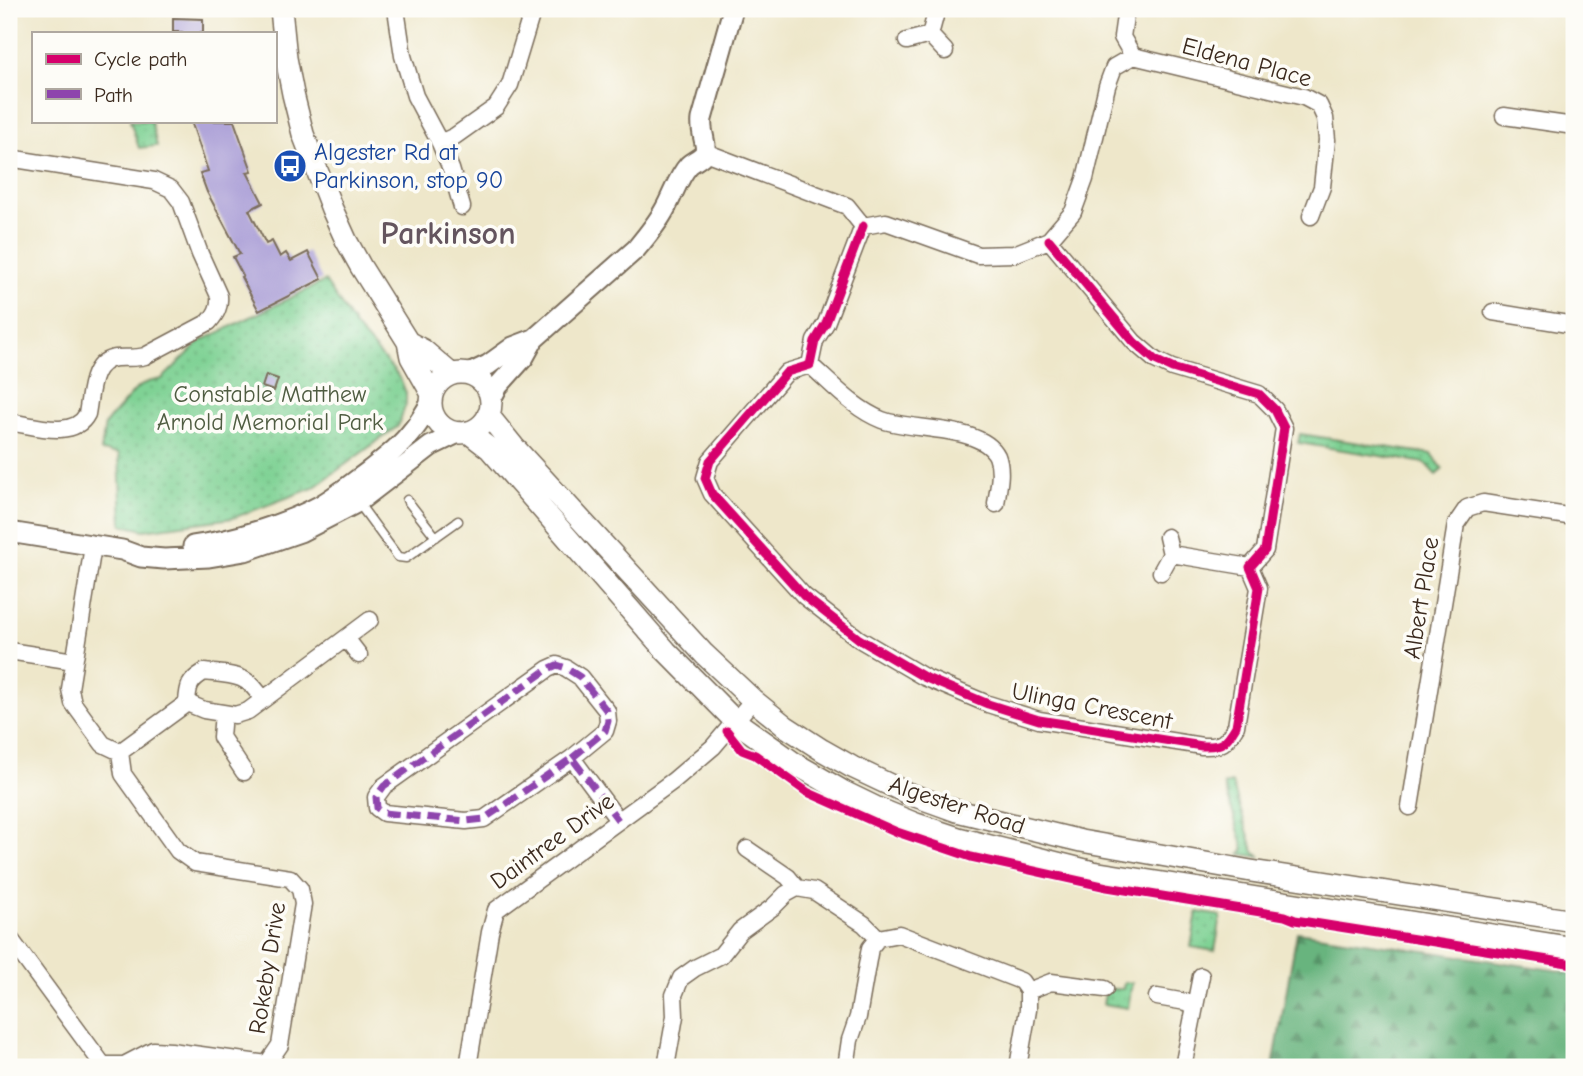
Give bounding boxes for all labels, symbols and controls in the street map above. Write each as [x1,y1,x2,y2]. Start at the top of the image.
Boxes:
street label: Eldena Place [1179,31,1315,93]
legend [32,32,276,122]
text: Cycle path [94,47,187,71]
text: Path [94,83,133,107]
place label: Algester Rd at Parkinson, stop 90 [314,138,503,194]
bus stop icon: Algester Rd at Parkinson, stop 90 [271,147,309,185]
district label: Parkinson [380,215,516,252]
park label: Constable Matthew Arnold Memorial Park [157,380,384,436]
street label: Albert Place [1398,535,1444,661]
street label: Ulinga Crescent [1009,677,1176,736]
street label: Algester Road [885,770,1029,840]
street label: Daintree Drive [485,787,619,895]
street label: Rokeby Drive [243,900,291,1036]

